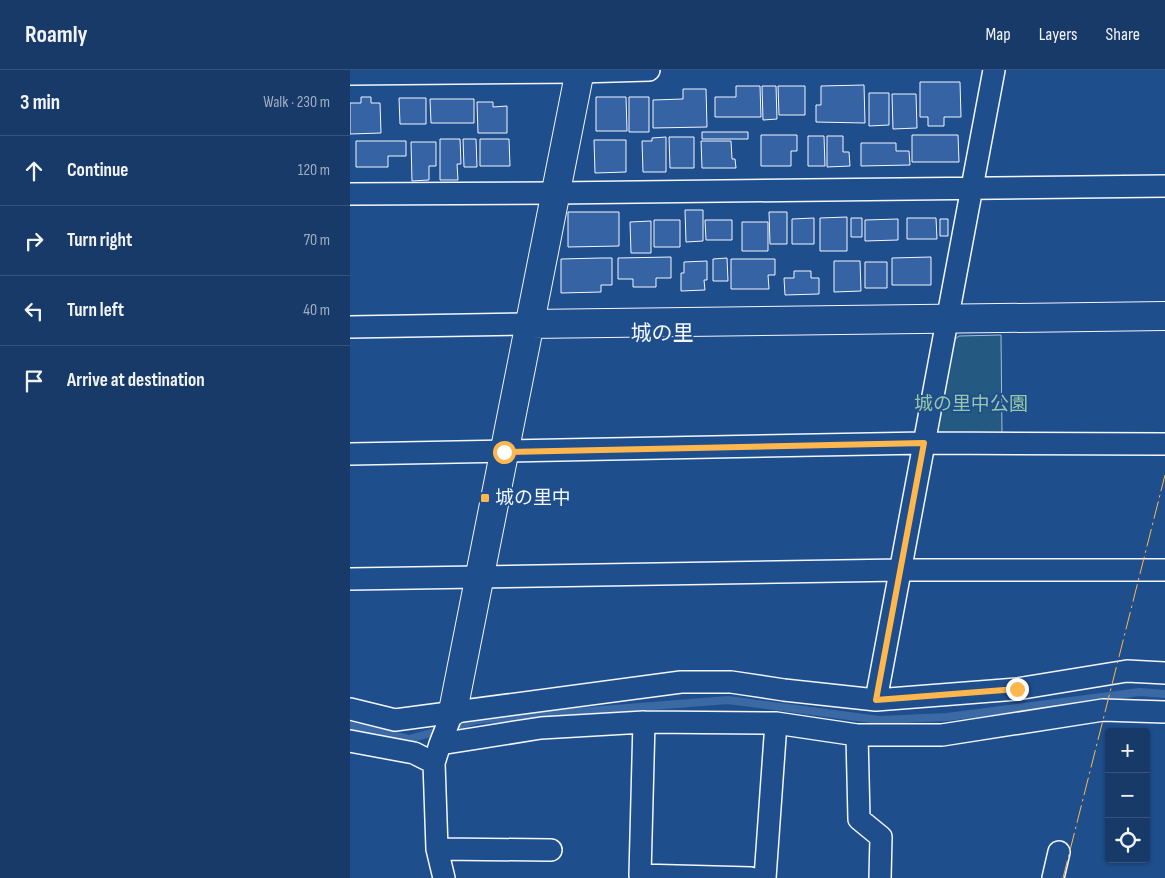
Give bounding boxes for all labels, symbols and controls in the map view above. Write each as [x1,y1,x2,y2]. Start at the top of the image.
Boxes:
text: Roamly [25,20,88,49]
text: Map [986,24,1011,45]
text: Layers [1039,24,1078,45]
text: Share [1106,24,1140,45]
text: 3 min [20,90,60,115]
text: Walk · 230 m [263,93,330,112]
icon: ahead [20,157,48,185]
text: Continue [67,159,128,182]
text: 120 m [298,161,330,180]
icon: right [20,227,48,255]
text: Turn right [67,229,132,252]
text: 70 m [304,231,330,250]
icon: left [20,297,48,325]
text: Turn left [67,299,124,322]
text: 40 m [303,301,330,320]
district label: 城の里 [631,321,694,346]
icon: arrive [20,367,48,395]
text: Arrive at destination [67,369,205,392]
park label: 城の里中公園 [914,393,1028,416]
route start [493,441,516,464]
place label: 城の里中 [495,487,571,510]
marker: 城の里中 [479,492,491,504]
route end [1006,678,1029,701]
map controls [1105,728,1150,863]
button: + [1105,728,1150,773]
button: − [1105,773,1150,818]
button: locate [1105,818,1150,863]

